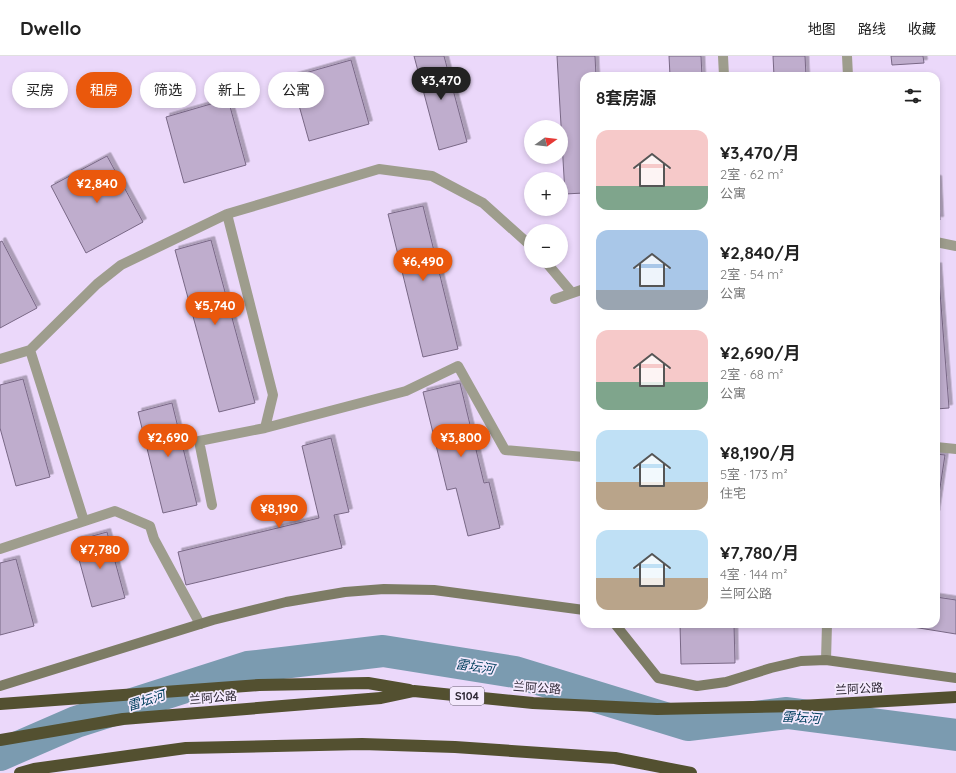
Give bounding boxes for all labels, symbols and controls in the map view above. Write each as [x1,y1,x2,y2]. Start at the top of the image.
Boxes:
text: Dwello [20,16,81,40]
text: 地图 [808,20,836,38]
text: 路线 [858,20,886,38]
text: 收藏 [908,20,936,38]
pin: ¥3,470 [408,67,474,101]
chip: 买房 [12,72,68,108]
chip: 租房 [76,72,132,108]
chip: 筛选 [140,72,196,108]
chip: 新上 [204,72,260,108]
chip: 公寓 [268,72,324,108]
text: ¥3,470 [421,72,461,88]
icon: filters [902,85,924,107]
text: 8套房源 [596,87,656,108]
north arrow [524,120,568,164]
map controls [524,120,568,268]
text: ¥3,470/月 [720,142,800,163]
icon: home [628,146,676,194]
text: 2室 · 62 m² [720,166,784,182]
pin: ¥2,840 [64,170,130,204]
button: + [524,172,568,216]
text: ¥2,840 [76,175,118,191]
text: 公寓 [720,185,746,201]
button: − [524,224,568,268]
text: ¥2,840/月 [720,242,801,263]
icon: home [628,246,676,294]
pin: ¥6,490 [390,248,456,282]
text: ¥6,490 [402,253,444,269]
text: 2室 · 54 m² [720,266,783,282]
text: 公寓 [720,285,746,301]
pin: ¥5,740 [182,292,248,326]
text: ¥5,740 [194,297,236,313]
text: ¥2,690/月 [720,342,801,363]
icon: home [628,346,676,394]
text: 2室 · 68 m² [720,366,783,382]
text: 公寓 [720,385,746,401]
pin: ¥2,690 [135,424,201,458]
pin: ¥3,800 [428,424,494,458]
text: ¥2,690 [147,429,189,445]
text: ¥3,800 [440,429,482,445]
text: ¥8,190/月 [720,442,796,463]
icon: home [628,446,676,494]
text: 5室 · 173 m² [720,466,788,482]
text: 住宅 [720,485,746,501]
pin: ¥8,190 [246,495,312,529]
text: ¥8,190 [260,500,298,516]
pin: ¥7,780 [67,536,133,570]
text: ¥7,780 [80,541,120,557]
text: ¥7,780/月 [720,542,799,563]
icon: home [628,546,676,594]
text: 4室 · 144 m² [720,566,787,582]
text: 兰阿公路 [720,585,772,601]
water label: 雷坛河 [454,655,498,677]
street label: 兰阿公路 [513,678,562,697]
street label: 兰阿公路 [835,680,883,697]
water label: 雷坛河 [125,685,170,714]
road number: S104 [450,687,484,705]
street label: 兰阿公路 [188,688,238,707]
water label: 雷坛河 [781,708,824,727]

